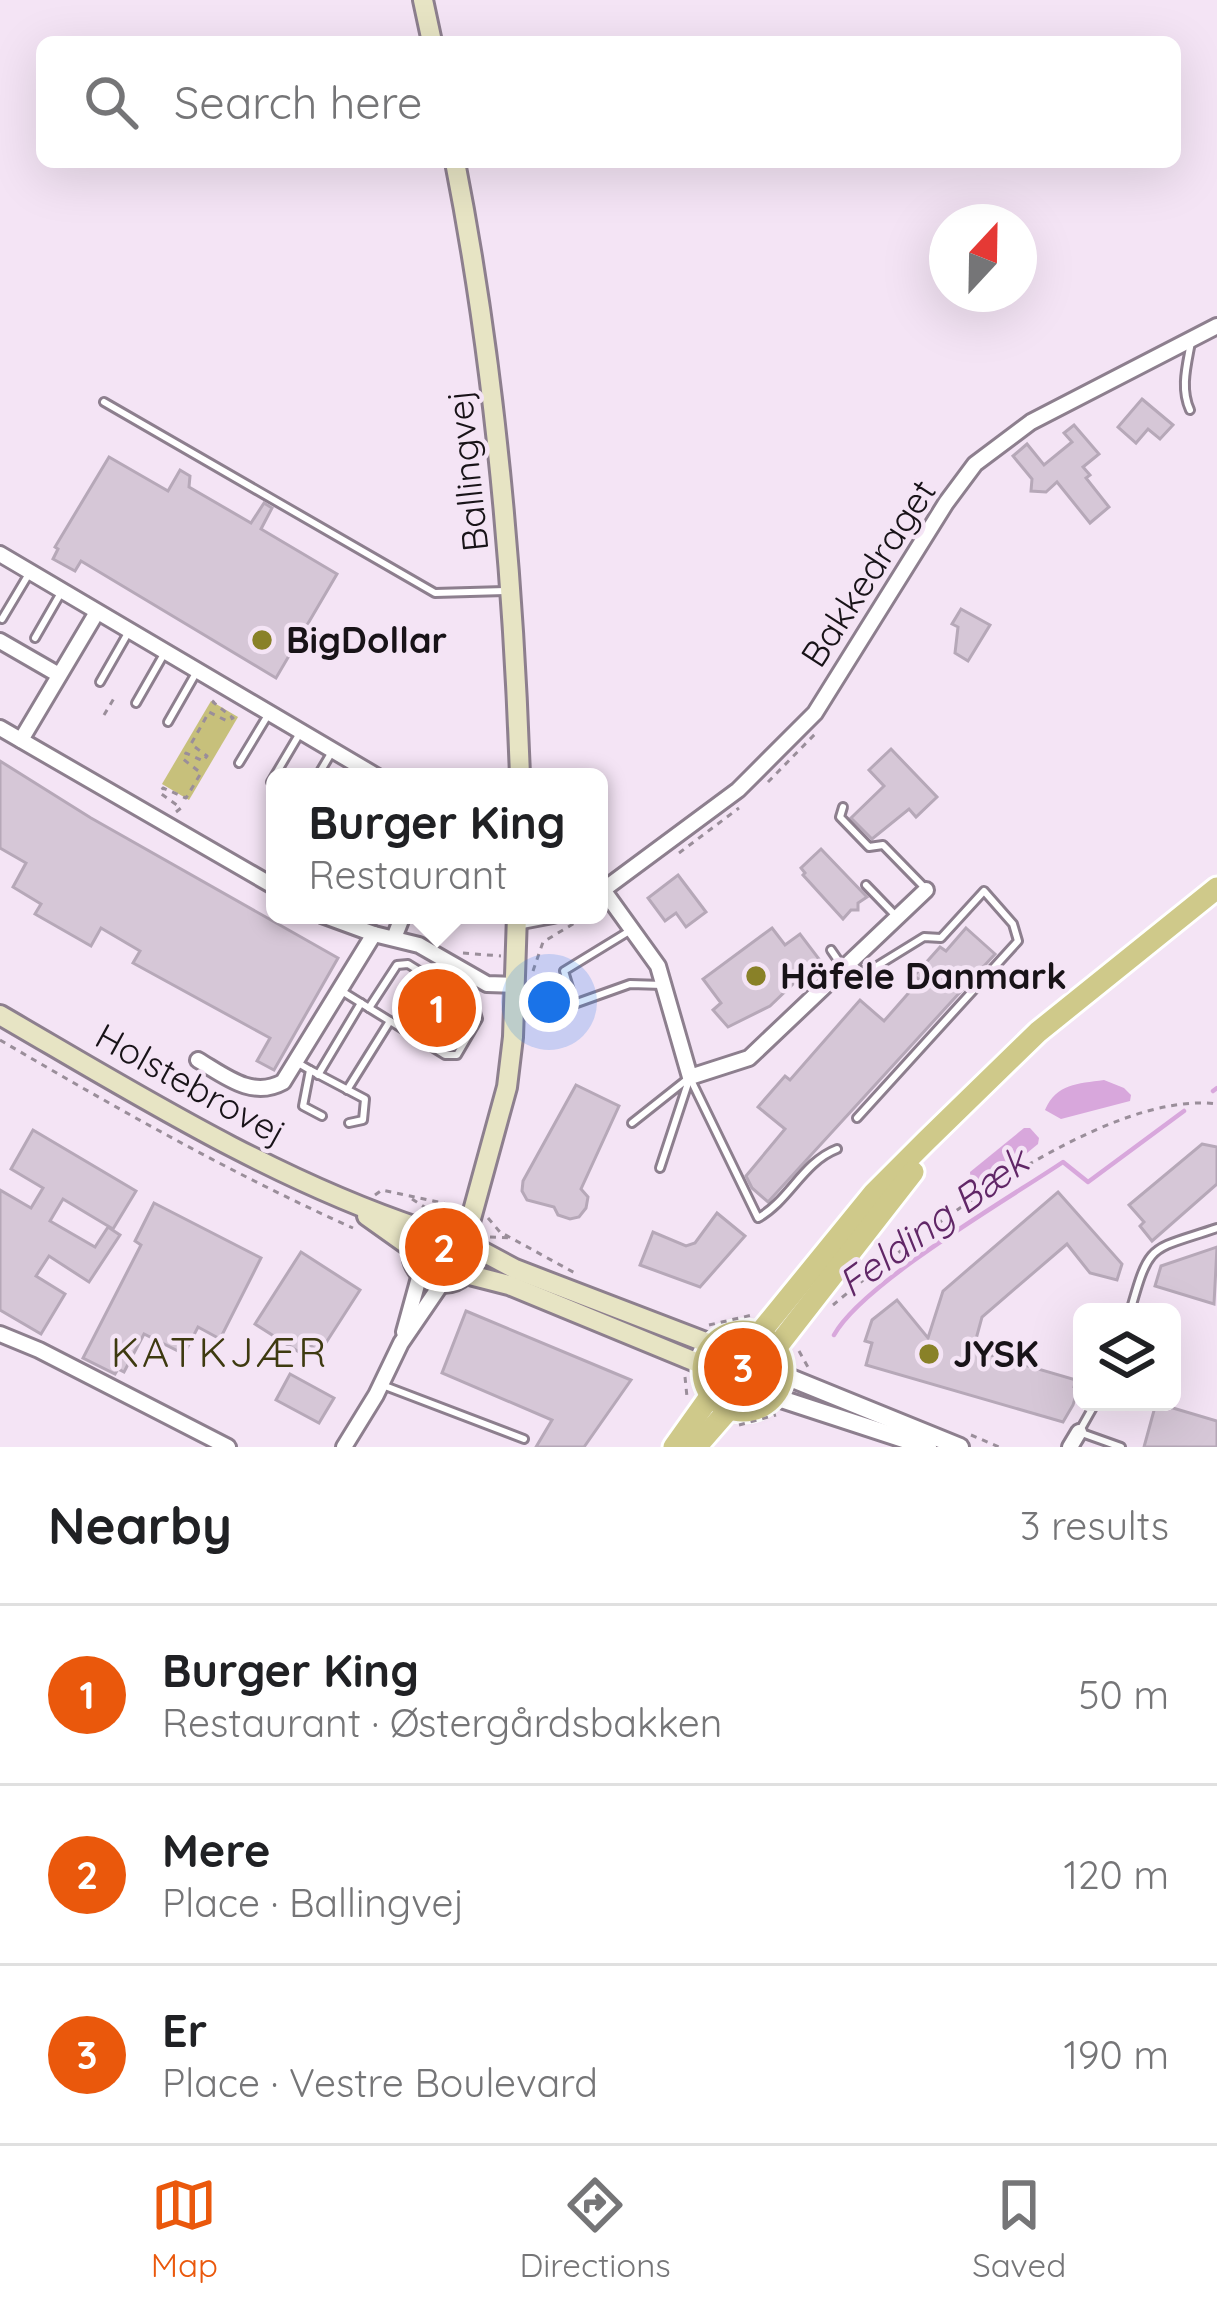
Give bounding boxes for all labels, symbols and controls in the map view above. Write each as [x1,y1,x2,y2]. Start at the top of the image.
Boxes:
search box [36,36,1181,168]
icon: search [78,69,144,135]
text: Search here [174,74,422,130]
north arrow [929,204,1037,312]
street label: Ballingvej [436,388,497,554]
street label: Bakkedraget [790,471,945,675]
place label: BigDollar [286,617,447,662]
marker: BigDollar [249,627,275,653]
popup [266,768,608,924]
text: Burger King [309,794,565,850]
text: Restaurant [309,850,507,899]
place label: Häfele Danmark [780,953,1067,998]
pin: 1 [398,963,476,1053]
marker: Häfele Danmark [743,963,769,989]
your location [519,972,579,1032]
street label: Holstebrovej [88,1013,294,1154]
water label: Felding Bæk [828,1134,1040,1307]
pin: 2 [405,1202,483,1292]
map controls [1073,1303,1181,1411]
button: layers [1073,1303,1181,1411]
pin: 3 [704,1322,782,1412]
district label: KATKJÆR [111,1325,329,1378]
place label: JYSK [953,1331,1039,1376]
marker: JYSK [916,1341,942,1367]
text: Nearby [48,1493,232,1557]
text: 3 results [1020,1501,1169,1550]
text: Burger King [162,1642,419,1698]
text: 1 [79,1670,95,1719]
text: 50 m [1078,1670,1169,1719]
text: Restaurant · Østergårdsbakken [162,1698,722,1747]
text: Mere [162,1822,271,1878]
text: 2 [76,1850,98,1899]
text: 120 m [1064,1850,1169,1899]
text: Place · Ballingvej [162,1878,464,1927]
text: Er [162,2002,207,2058]
text: 3 [77,2030,97,2079]
text: 190 m [1063,2030,1169,2079]
text: Place · Vestre Boulevard [162,2058,598,2107]
tab: Map [151,2172,218,2285]
tab: Directions [519,2172,671,2285]
tab: Saved [972,2172,1066,2285]

